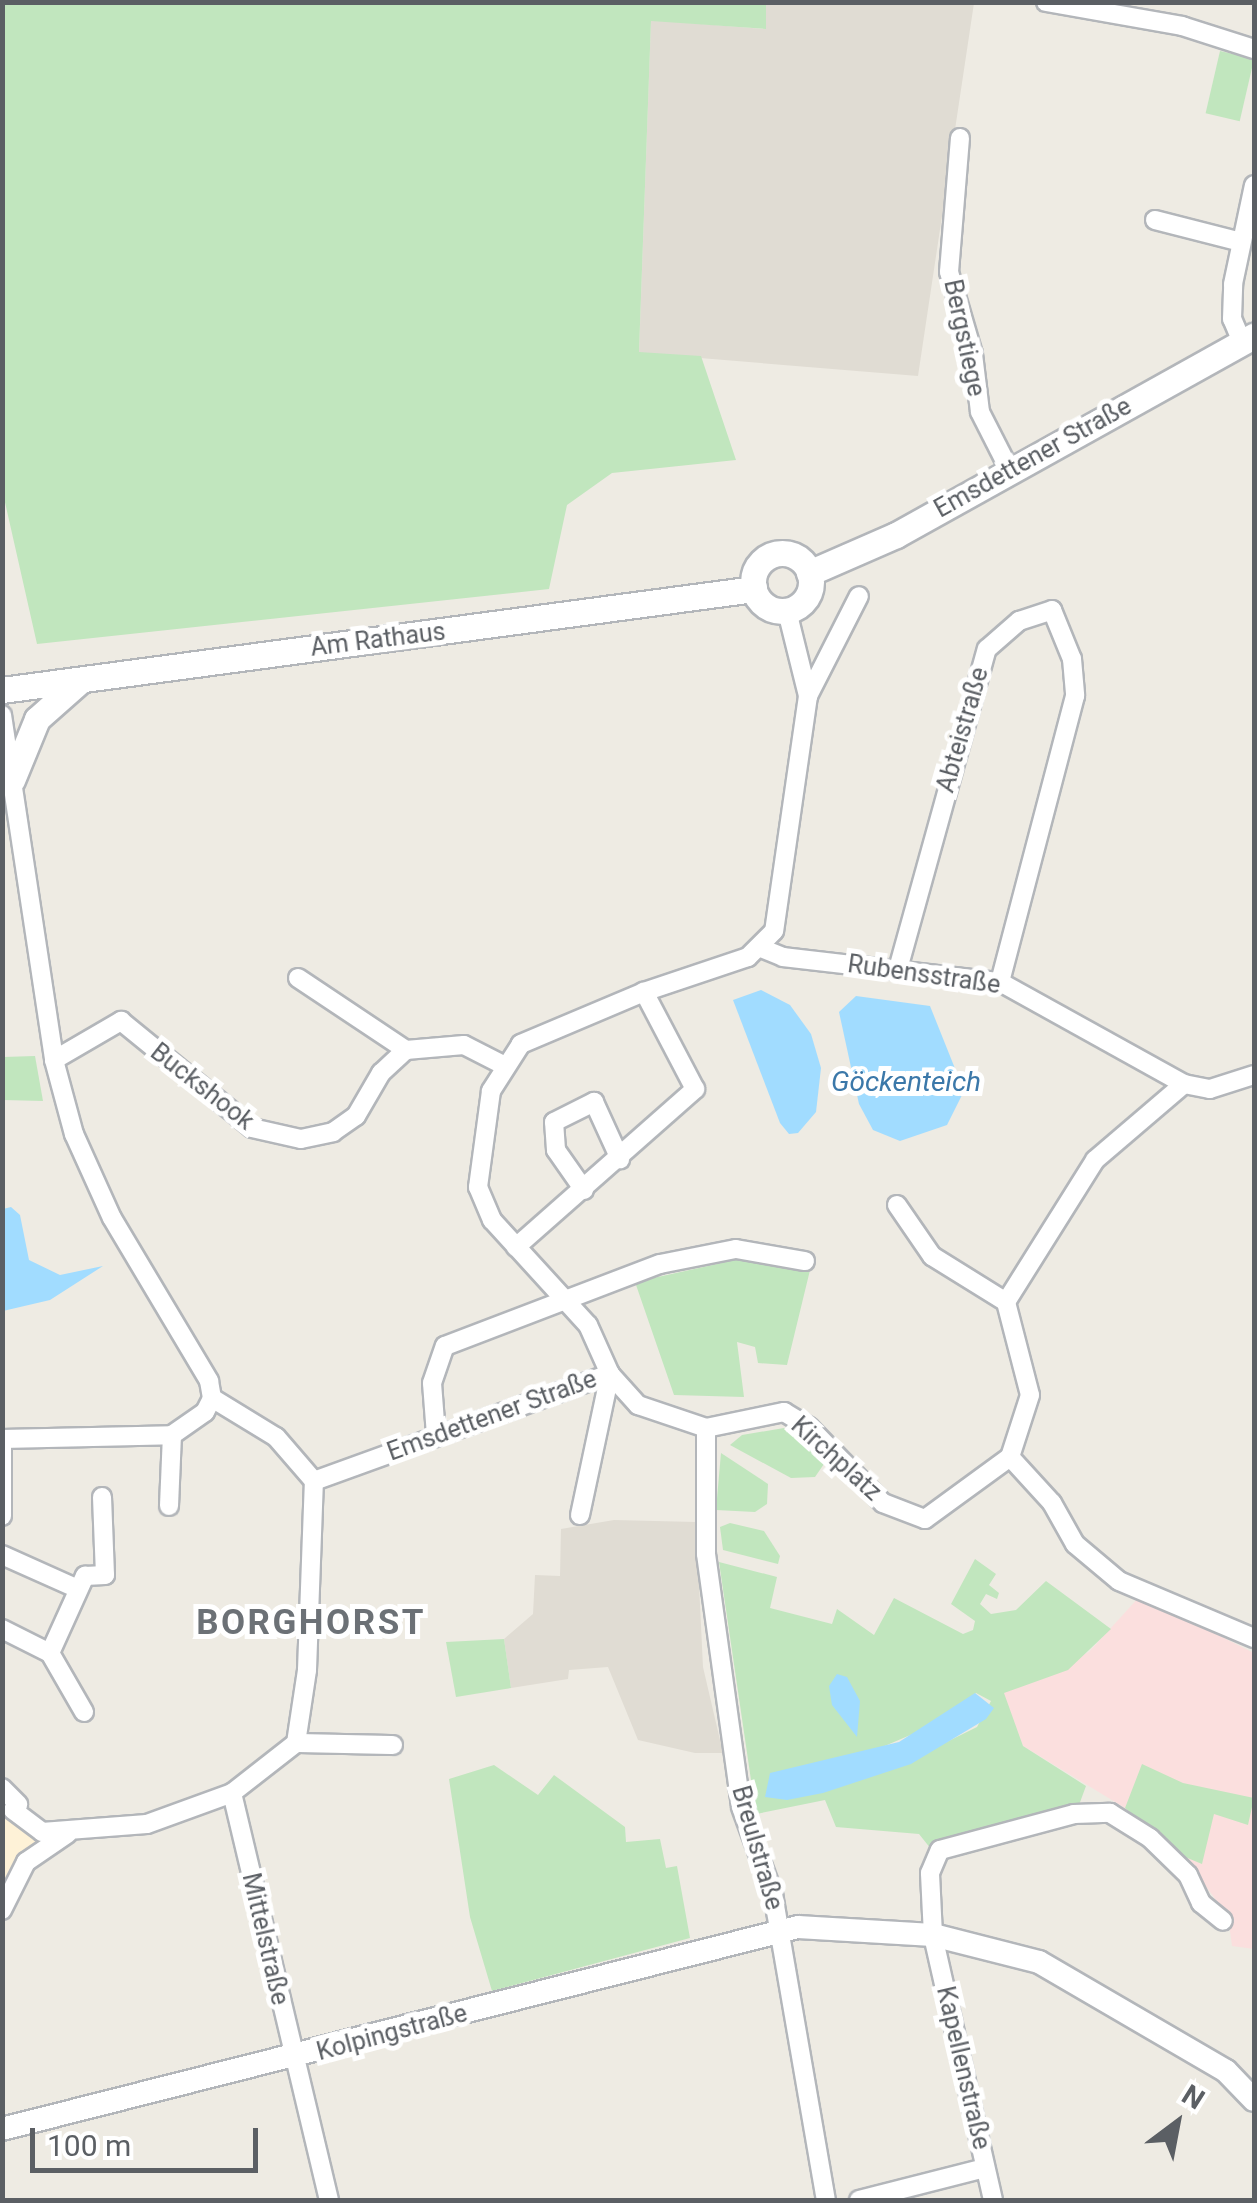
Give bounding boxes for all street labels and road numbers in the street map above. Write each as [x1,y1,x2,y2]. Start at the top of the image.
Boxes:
street label: Bergstiege [937,277,991,399]
street label: Emsdettener Straße [929,391,1137,525]
street label: Am Rathaus [309,617,447,663]
street label: Abteistraße [931,664,995,796]
street label: Rubensstraße [846,949,1002,1001]
street label: Buckshook [144,1037,260,1137]
street label: Emsdettener Straße [383,1364,601,1468]
street label: Kirchplatz [785,1411,887,1507]
street label: Breulstraße [725,1782,789,1914]
street label: Mittelstraße [235,1870,295,2008]
street label: Kapellenstraße [930,1983,996,2153]
street label: Kolpingstraße [314,1999,470,2067]

